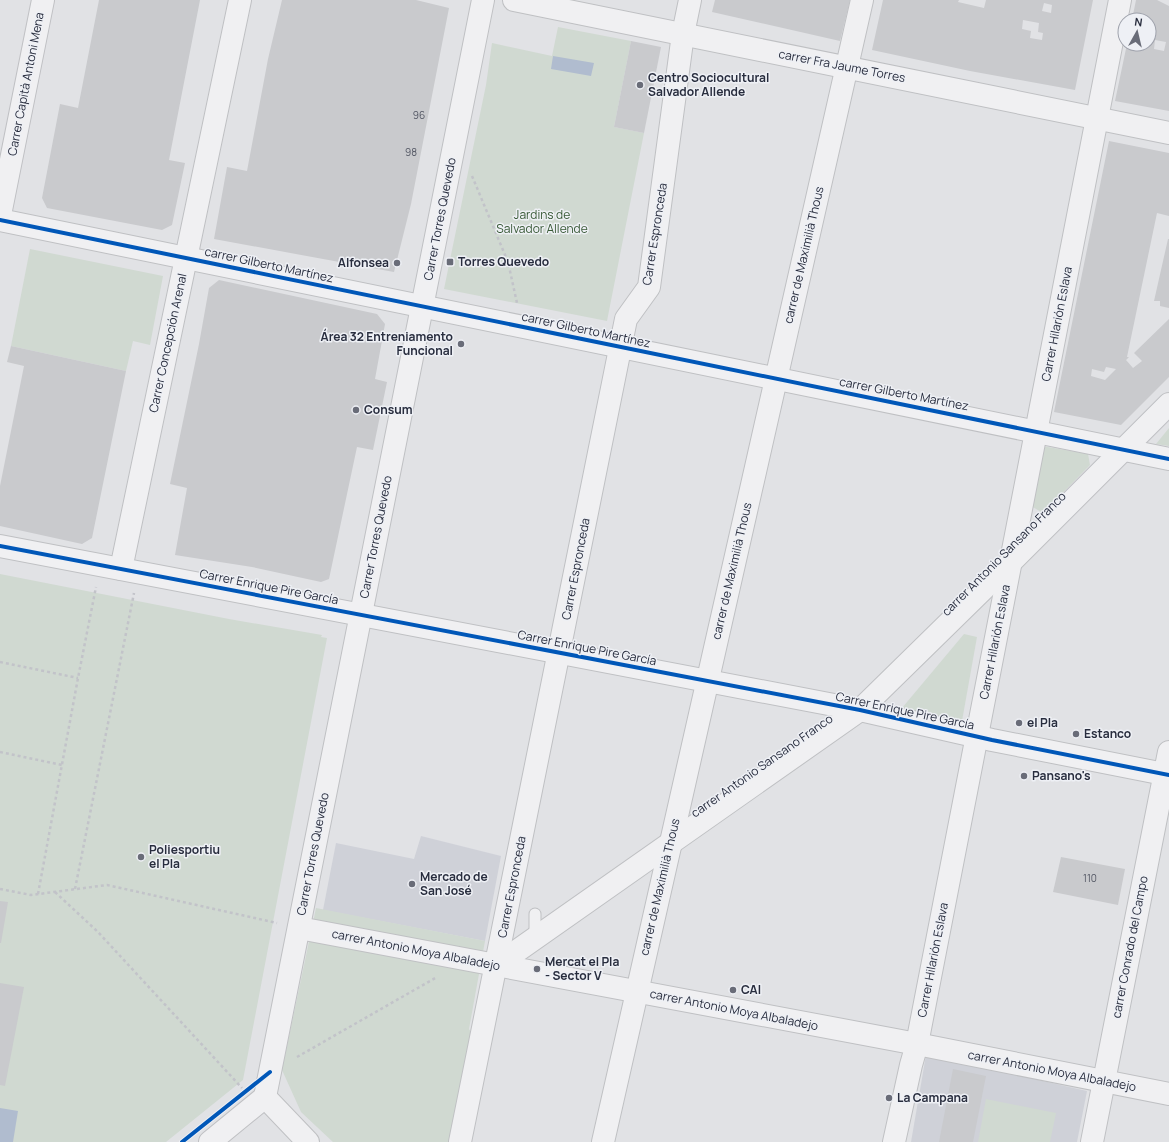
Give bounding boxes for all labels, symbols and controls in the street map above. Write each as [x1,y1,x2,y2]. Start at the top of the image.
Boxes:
street label: Carrer Capità Antoni Mena [3,11,48,157]
north arrow [1117,12,1157,52]
text: N [1134,14,1144,30]
street label: carrer Fra Jaume Torres [777,45,907,86]
place label: Centro Sociocultural Salvador Allende [648,69,769,100]
marker: Centro Sociocultural Salvador Allende [635,80,645,90]
house number: 96 [413,108,425,122]
house number: 98 [405,145,417,159]
street label: Carrer Torres Quevedo [419,156,460,282]
street label: Carrer Espronceda [638,182,671,286]
street label: carrer de Maximilià Thous [779,185,828,325]
park label: Jardins de Salvador Allende [496,206,588,237]
street label: carrer Gilberto Martínez [203,243,335,286]
place label: Torres Quevedo [458,253,549,270]
place label: Alfonsea [338,254,389,271]
marker: Torres Quevedo [445,257,455,267]
marker: Alfonsea [392,258,402,268]
street label: Carrer Hilarión Eslava [1037,265,1076,383]
street label: Carrer Concepción Arenal [144,272,191,414]
street label: carrer Gilberto Martínez [520,308,652,351]
place label: Área 32 Entreniamento Funcional [321,328,453,359]
marker: Área 32 Entreniamento Funcional [456,339,466,349]
street label: carrer Gilberto Martínez [838,373,970,414]
place label: Consum [364,401,413,418]
marker: Consum [351,405,361,415]
street label: Carrer Torres Quevedo [355,474,396,600]
street label: carrer Antonio Sansano Franco [938,488,1070,620]
street label: carrer de Maximilià Thous [707,501,756,641]
street label: Carrer Espronceda [557,517,594,621]
street label: Carrer Enrique Pire García [198,565,340,608]
street label: Carrer Hilarión Eslava [975,583,1014,701]
street label: Carrer Enrique Pire García [516,626,658,669]
street label: Carrer Enrique Pire García [834,688,976,734]
street label: carrer Antonio Sansano Franco [687,710,836,821]
place label: el Pla [1027,714,1058,731]
marker: el Pla [1014,718,1024,728]
place label: Estanco [1084,725,1131,742]
marker: Estanco [1071,729,1081,739]
place label: Pansano's [1032,767,1091,784]
marker: Pansano's [1019,771,1029,781]
street label: Carrer Torres Quevedo [292,791,333,917]
street label: carrer de Maximilià Thous [635,817,684,957]
street label: Carrer Espronceda [493,835,530,939]
place label: Poliesportiu el Pla [149,841,220,872]
marker: Poliesportiu el Pla [136,852,146,862]
place label: Mercado de San José [420,868,488,899]
house number: 110 [1083,871,1097,885]
street label: carrer Conrado del Campo [1107,874,1152,1020]
marker: Mercado de San José [407,879,417,889]
street label: Carrer Hilarión Eslava [913,901,952,1019]
street label: carrer Antonio Moya Albaladejo [330,925,502,974]
place label: Mercat el Pla - Sector V [545,953,619,984]
marker: Mercat el Pla - Sector V [532,964,542,974]
place label: CAI [741,981,761,998]
street label: carrer Antonio Moya Albaladejo [648,985,820,1034]
marker: CAI [728,985,738,995]
street label: carrer Antonio Moya Albaladejo [966,1046,1138,1095]
place label: La Campana [897,1089,968,1106]
marker: La Campana [884,1093,894,1103]

